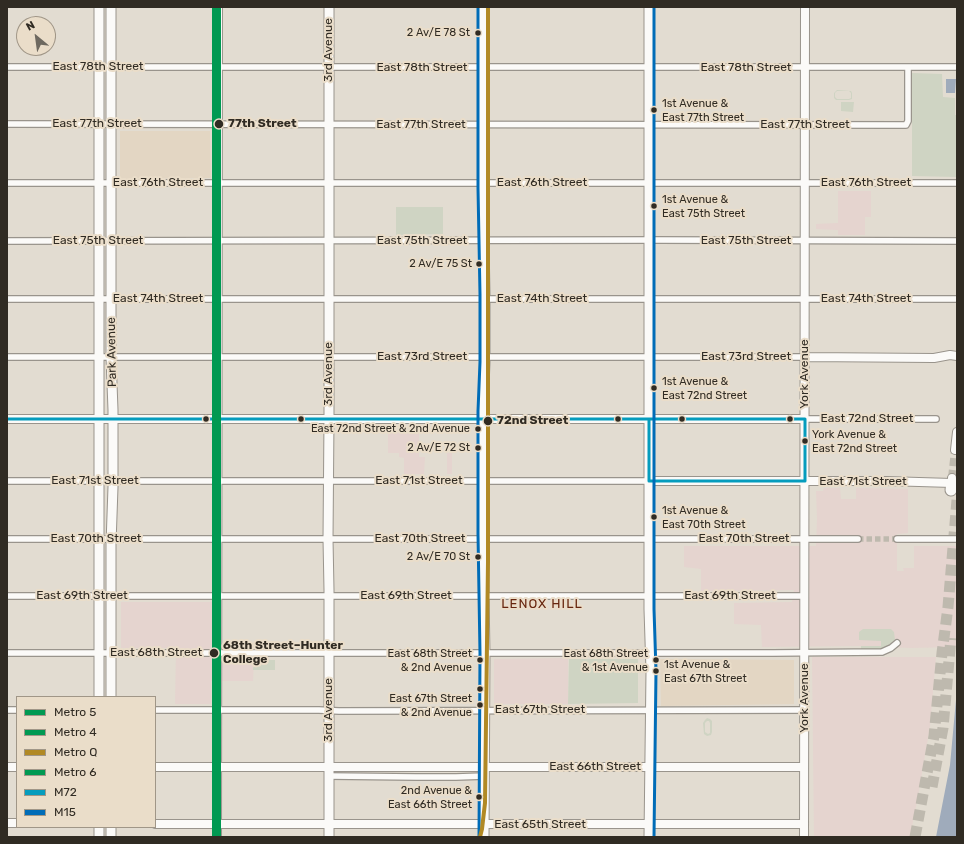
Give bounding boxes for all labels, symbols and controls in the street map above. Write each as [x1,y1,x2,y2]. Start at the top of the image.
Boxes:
north arrow [16,16,56,56]
text: N [24,18,37,34]
street label: 3rd Avenue [322,18,336,82]
place label: 2 Av/E 78 St [407,26,470,40]
marker: 2 Av/E 78 St [473,28,483,38]
street label: East 78th Street [52,60,144,74]
street label: East 78th Street [376,61,468,75]
street label: East 78th Street [700,61,792,75]
place label: 1st Avenue & East 77th Street [662,97,744,123]
marker: 1st Avenue & East 77th Street [649,105,659,115]
street label: East 77th Street [52,117,142,131]
place label: 77th Street [228,117,297,131]
marker: 77th Street [213,118,225,130]
street label: East 77th Street [376,118,466,132]
street label: East 77th Street [760,118,850,132]
street label: East 76th Street [113,176,203,190]
street label: East 76th Street [497,176,587,190]
street label: East 76th Street [821,176,911,190]
place label: 1st Avenue & East 75th Street [662,193,745,219]
marker: 1st Avenue & East 75th Street [649,201,659,211]
street label: East 75th Street [53,234,143,248]
street label: East 75th Street [377,234,467,248]
street label: East 75th Street [701,234,791,248]
place label: 2 Av/E 75 St [409,257,472,271]
marker: 2 Av/E 75 St [474,259,484,269]
street label: East 74th Street [113,292,203,306]
street label: East 74th Street [497,292,587,306]
street label: East 74th Street [821,292,911,306]
street label: Park Avenue [104,317,120,387]
street label: York Avenue [798,339,812,409]
street label: 3rd Avenue [322,342,336,406]
street label: East 73rd Street [377,350,467,364]
street label: East 73rd Street [701,350,791,364]
place label: 1st Avenue & East 72nd Street [662,375,747,401]
marker: 1st Avenue & East 72nd Street [649,383,659,393]
street label: East 72nd Street [821,412,913,426]
unlabelled marker [201,414,211,424]
unlabelled marker [296,414,306,424]
place label: 72nd Street [497,414,568,428]
unlabelled marker [613,414,623,424]
unlabelled marker [677,414,687,424]
unlabelled marker [785,414,795,424]
marker: 72nd Street [482,415,494,427]
place label: East 72nd Street & 2nd Avenue [311,422,470,436]
marker: East 72nd Street & 2nd Avenue [473,424,483,434]
place label: York Avenue & East 72nd Street [812,428,897,454]
marker: York Avenue & East 72nd Street [800,436,810,446]
place label: 2 Av/E 72 St [407,441,470,455]
marker: 2 Av/E 72 St [473,443,483,453]
street label: East 71st Street [51,474,139,488]
street label: East 71st Street [375,474,463,488]
street label: East 71st Street [819,475,907,489]
place label: 1st Avenue & East 70th Street [662,504,745,530]
marker: 1st Avenue & East 70th Street [649,512,659,522]
street label: East 70th Street [50,532,142,546]
street label: East 70th Street [374,532,466,546]
street label: East 70th Street [698,532,790,546]
place label: 2 Av/E 70 St [407,550,470,564]
marker: 2 Av/E 70 St [473,552,483,562]
street label: East 69th Street [36,589,128,603]
street label: East 69th Street [360,589,452,603]
street label: East 69th Street [684,589,776,603]
district label: LENOX HILL [501,596,583,612]
place label: 68th Street–Hunter College [223,639,343,667]
street label: East 68th Street [110,646,202,660]
marker: 68th Street–Hunter College [208,647,220,659]
place label: East 68th Street & 2nd Avenue [388,647,472,673]
place label: East 68th Street & 1st Avenue [564,647,648,673]
marker: East 68th Street & 2nd Avenue [475,655,485,665]
marker: East 68th Street & 1st Avenue [651,655,661,665]
place label: 1st Avenue & East 67th Street [664,658,747,684]
street label: York Avenue [798,663,812,733]
marker: 1st Avenue & East 67th Street [651,666,661,676]
street label: 3rd Avenue [322,678,336,742]
unlabelled marker [475,684,485,694]
place label: East 67th Street & 2nd Avenue [389,692,472,718]
legend [16,696,156,828]
marker: East 67th Street & 2nd Avenue [475,700,485,710]
street label: East 67th Street [495,703,585,717]
text: Metro 5 [54,705,96,719]
text: Metro 4 [54,725,97,739]
text: Metro Q [54,745,97,759]
street label: East 66th Street [549,760,641,774]
text: Metro 6 [54,765,96,779]
place label: 2nd Avenue & East 66th Street [388,784,472,810]
text: M72 [54,785,77,799]
marker: 2nd Avenue & East 66th Street [474,792,484,802]
text: M15 [54,805,76,819]
street label: East 65th Street [494,818,586,832]

